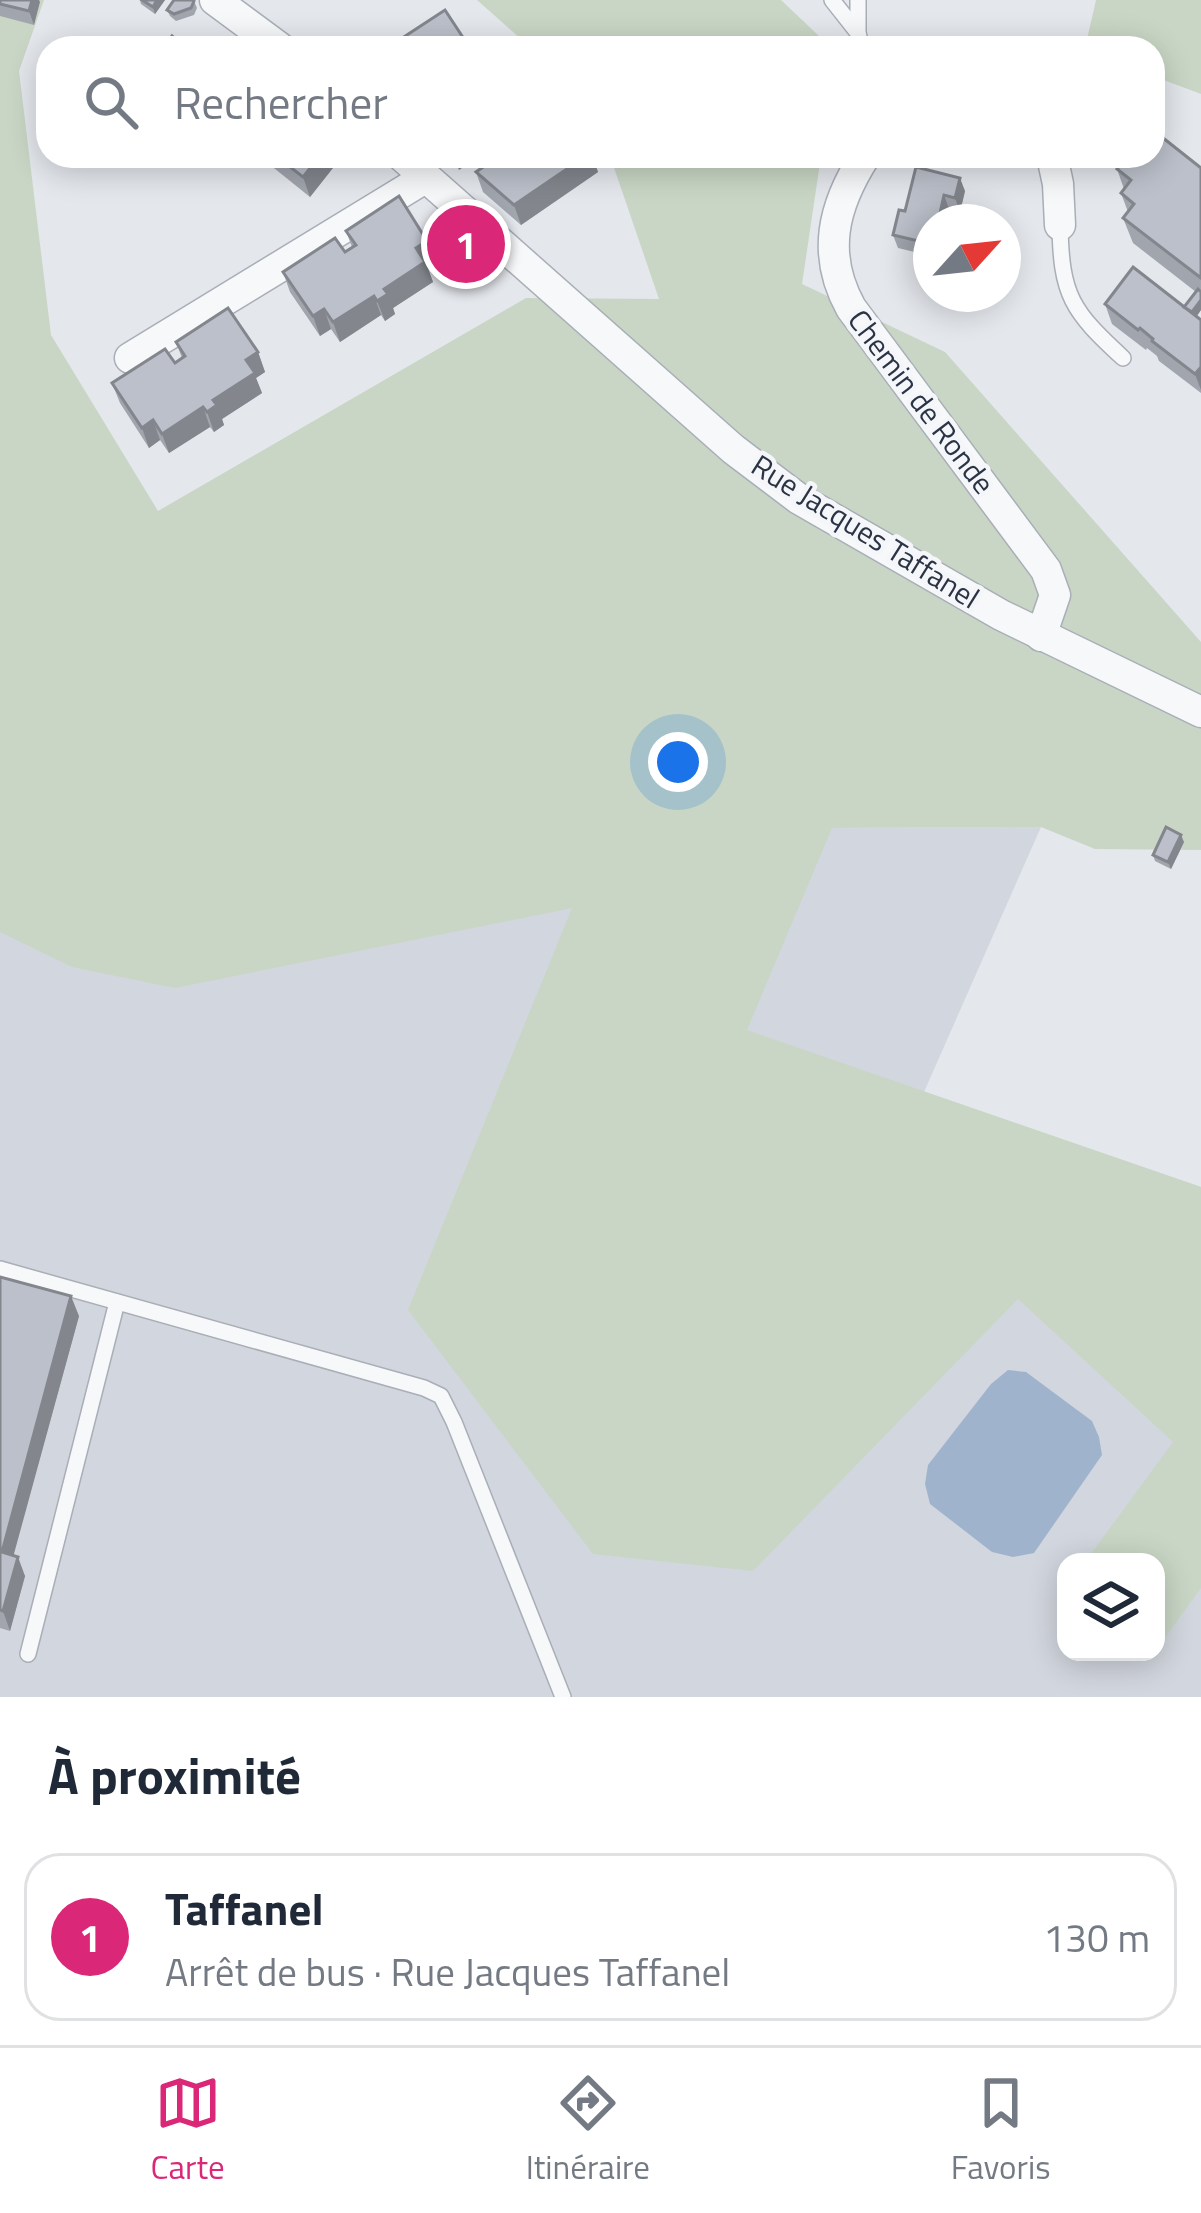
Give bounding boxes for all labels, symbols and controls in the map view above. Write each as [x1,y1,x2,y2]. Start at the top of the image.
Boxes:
search box [36,36,1165,168]
text: Rechercher [174,68,388,136]
icon: search [78,69,144,135]
pin: 1 [427,199,505,289]
north arrow [913,204,1021,312]
street label: Chemin de Ronde [837,299,1007,503]
street label: Rue Jacques Taffanel [743,442,989,620]
your location [648,732,708,792]
map controls [1057,1553,1165,1661]
button: layers [1057,1553,1165,1661]
text: À proximité [48,1736,301,1814]
text: Taffanel [165,1874,324,1942]
text: 1 [79,1908,101,1967]
text: 130 m [1043,1908,1150,1967]
text: Arrêt de bus · Rue Jacques Taffanel [165,1942,730,2001]
tab: Carte [150,2070,225,2192]
tab: Itinéraire [526,2070,650,2192]
tab: Favoris [951,2070,1051,2192]

